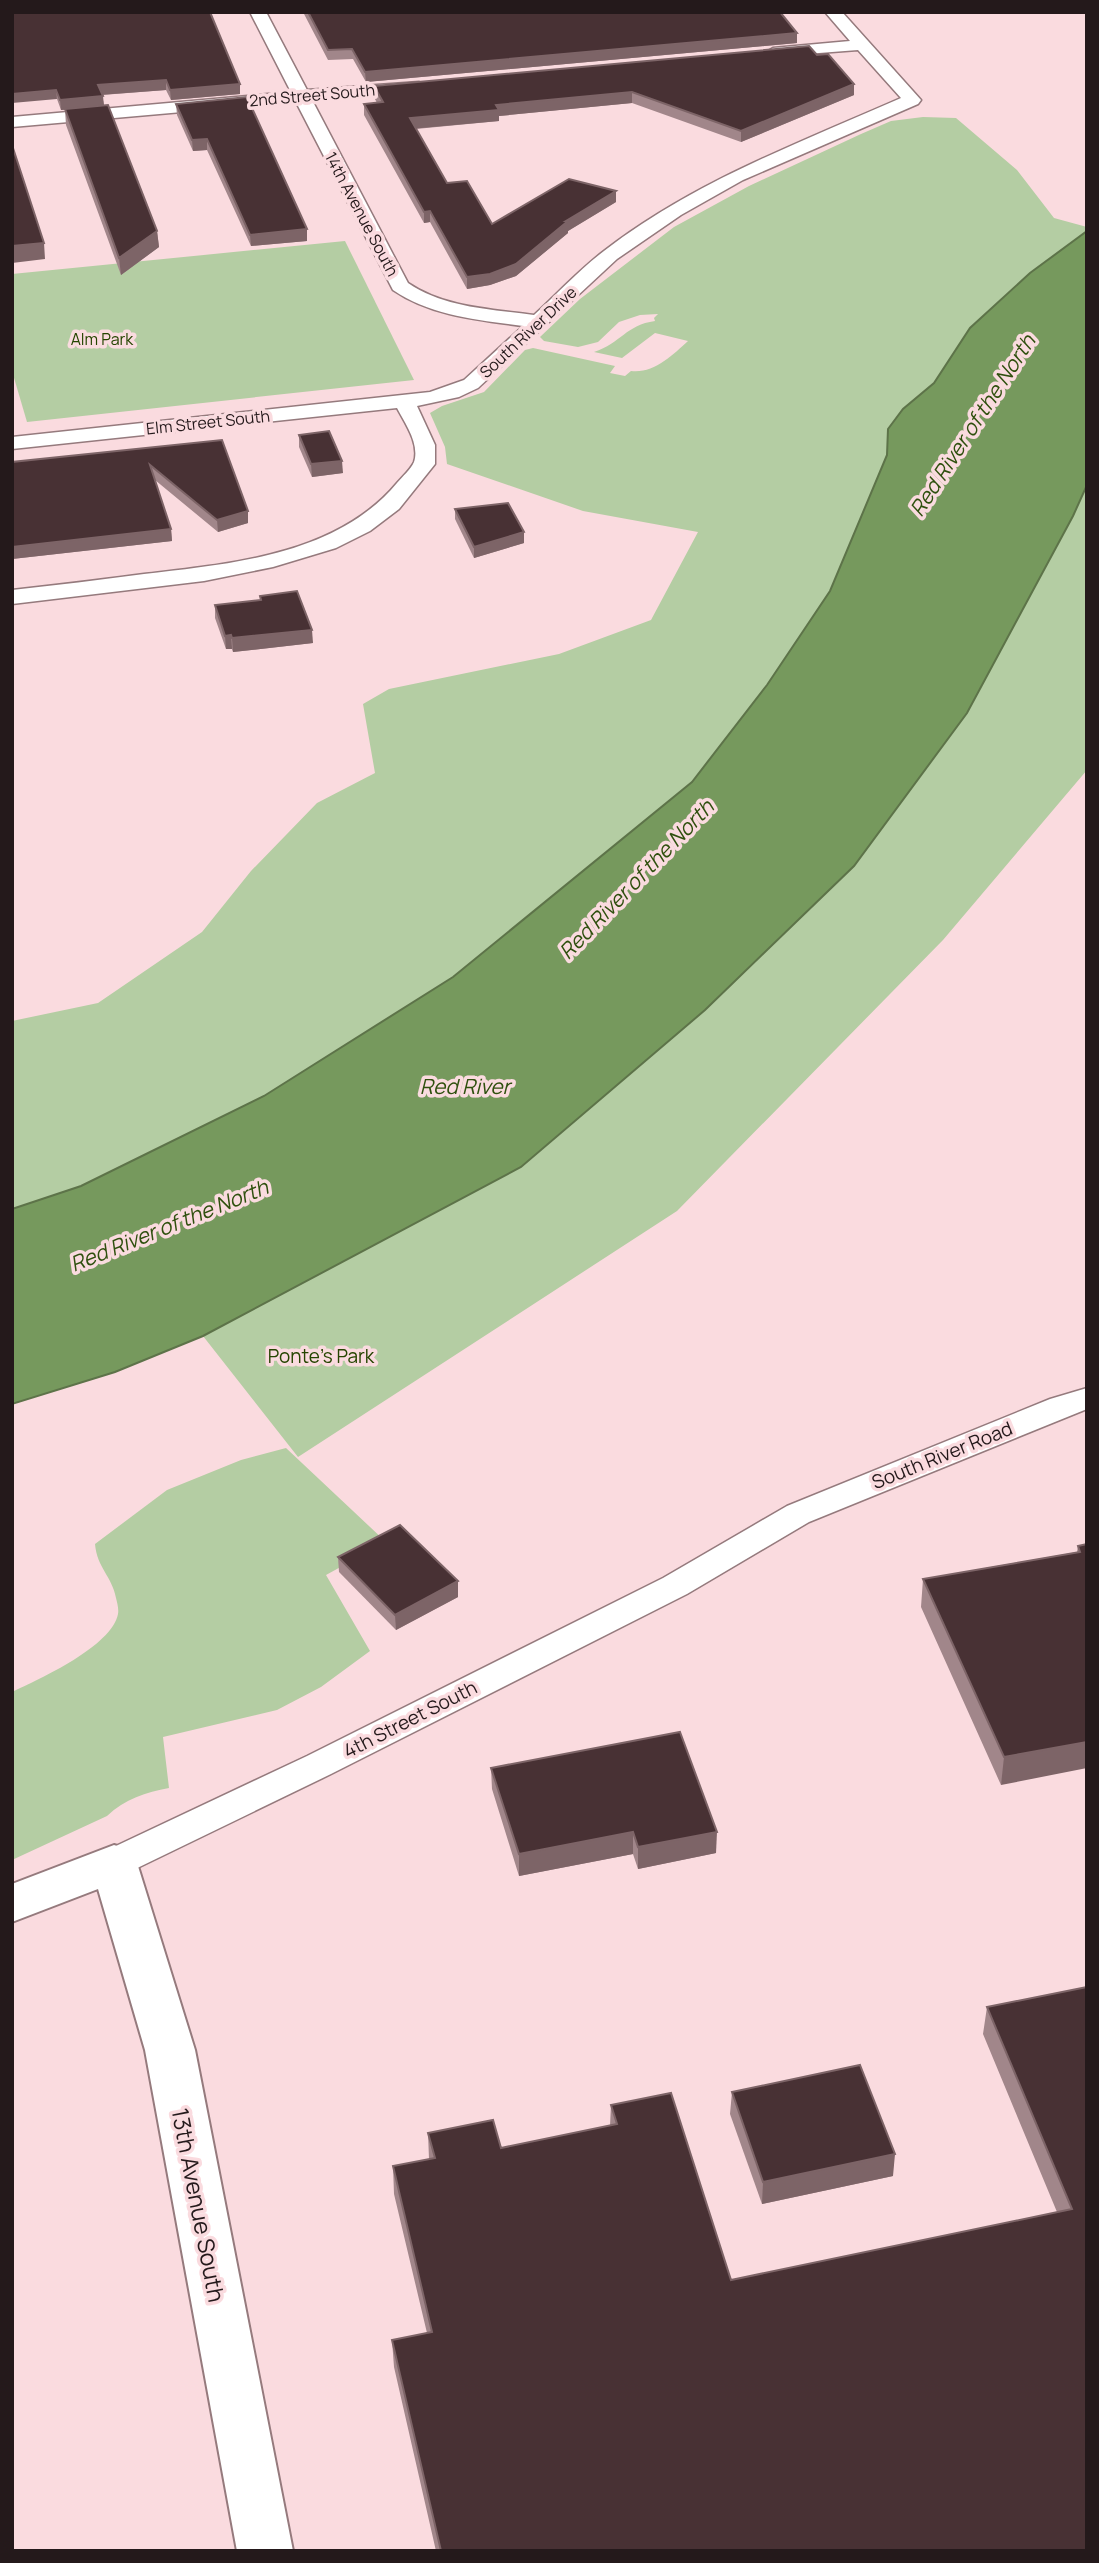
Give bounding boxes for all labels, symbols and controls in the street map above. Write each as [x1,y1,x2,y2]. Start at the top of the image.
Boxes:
street label: 2nd Street South [248,79,376,111]
street label: 14th Avenue South [320,148,404,280]
street label: South River Drive [475,281,581,383]
park label: Alm Park [71,328,134,350]
water label: Red River of the North [903,328,1042,521]
street label: Elm Street South [145,405,271,439]
water label: Red River of the North [553,792,721,965]
water label: Red River [420,1072,513,1100]
water label: Red River of the North [66,1172,274,1278]
park label: Ponte's Park [268,1343,375,1369]
street label: South River Road [868,1415,1016,1495]
street label: 4th Street South [339,1674,481,1764]
street label: 13th Avenue South [165,2105,233,2305]

